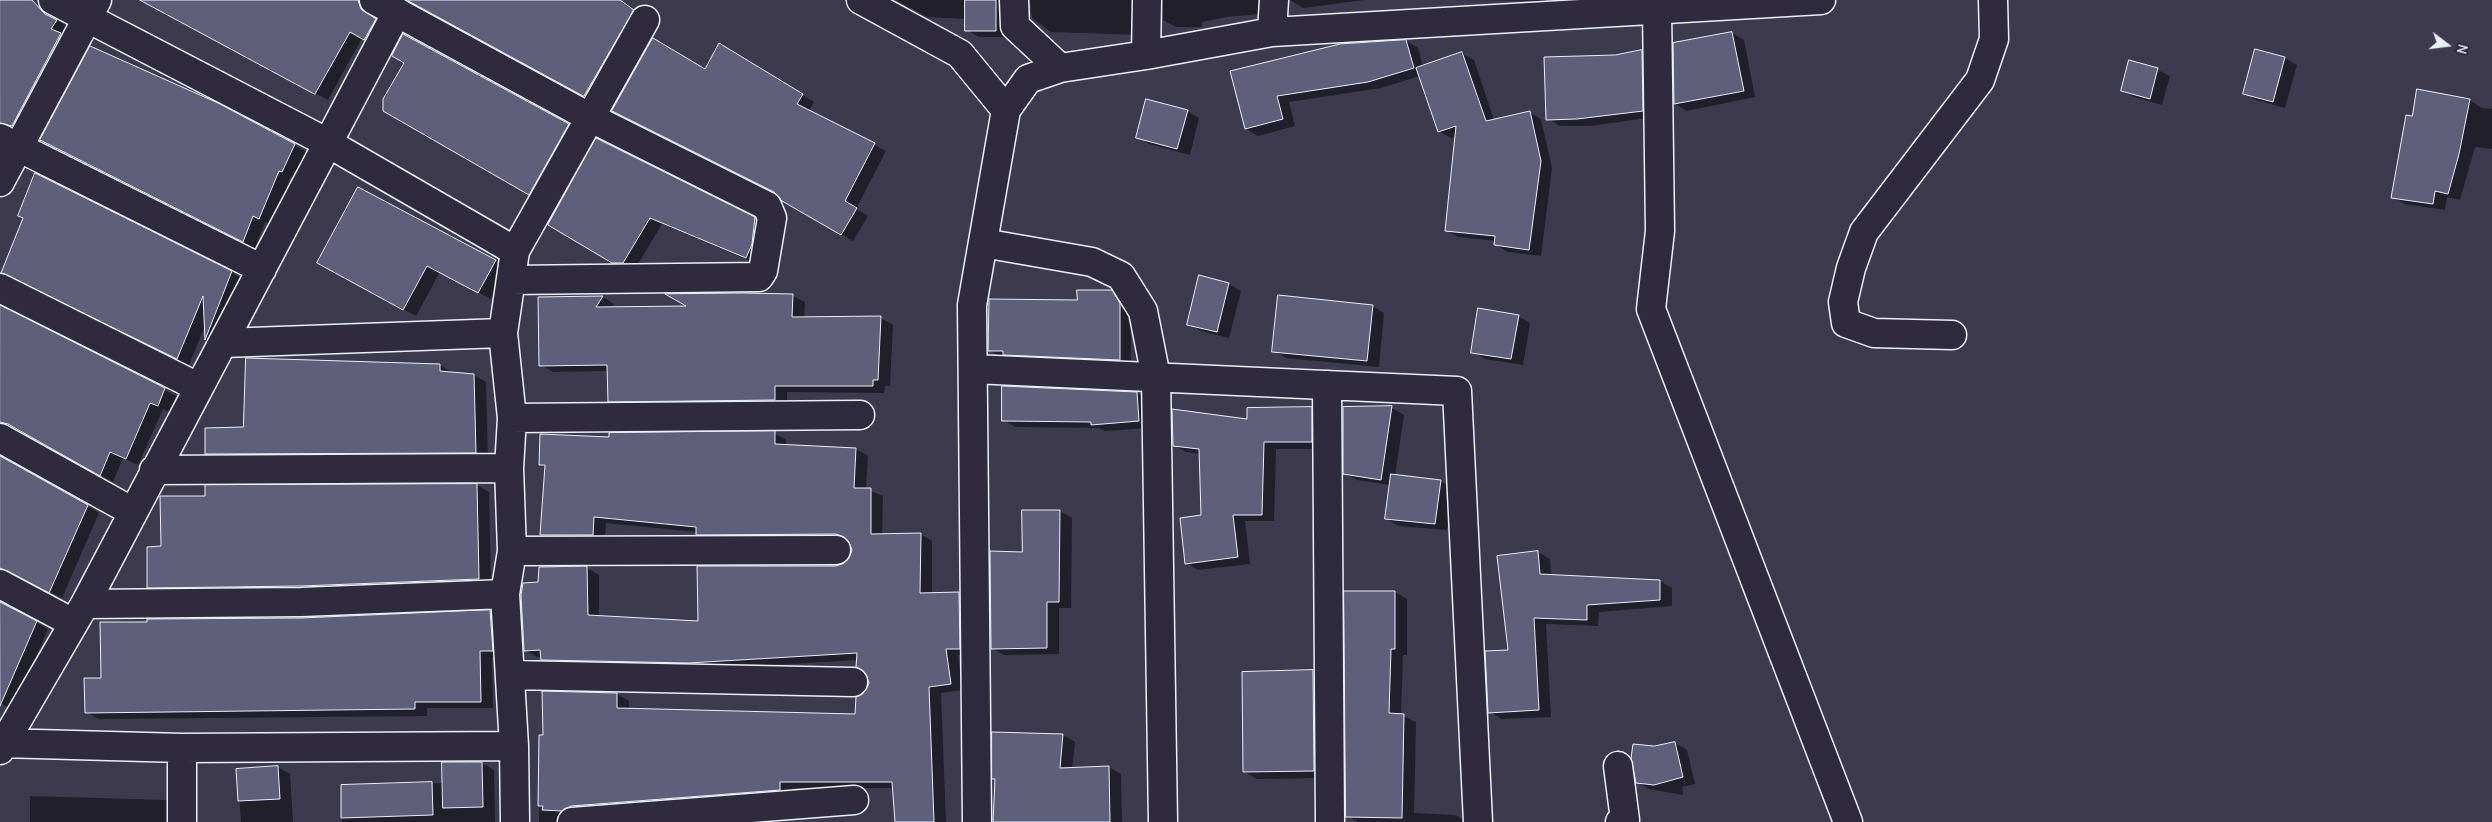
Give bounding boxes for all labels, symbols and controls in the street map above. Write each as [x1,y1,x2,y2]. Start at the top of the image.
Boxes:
north arrow [2422,20,2472,70]
text: N [2453,42,2471,56]

